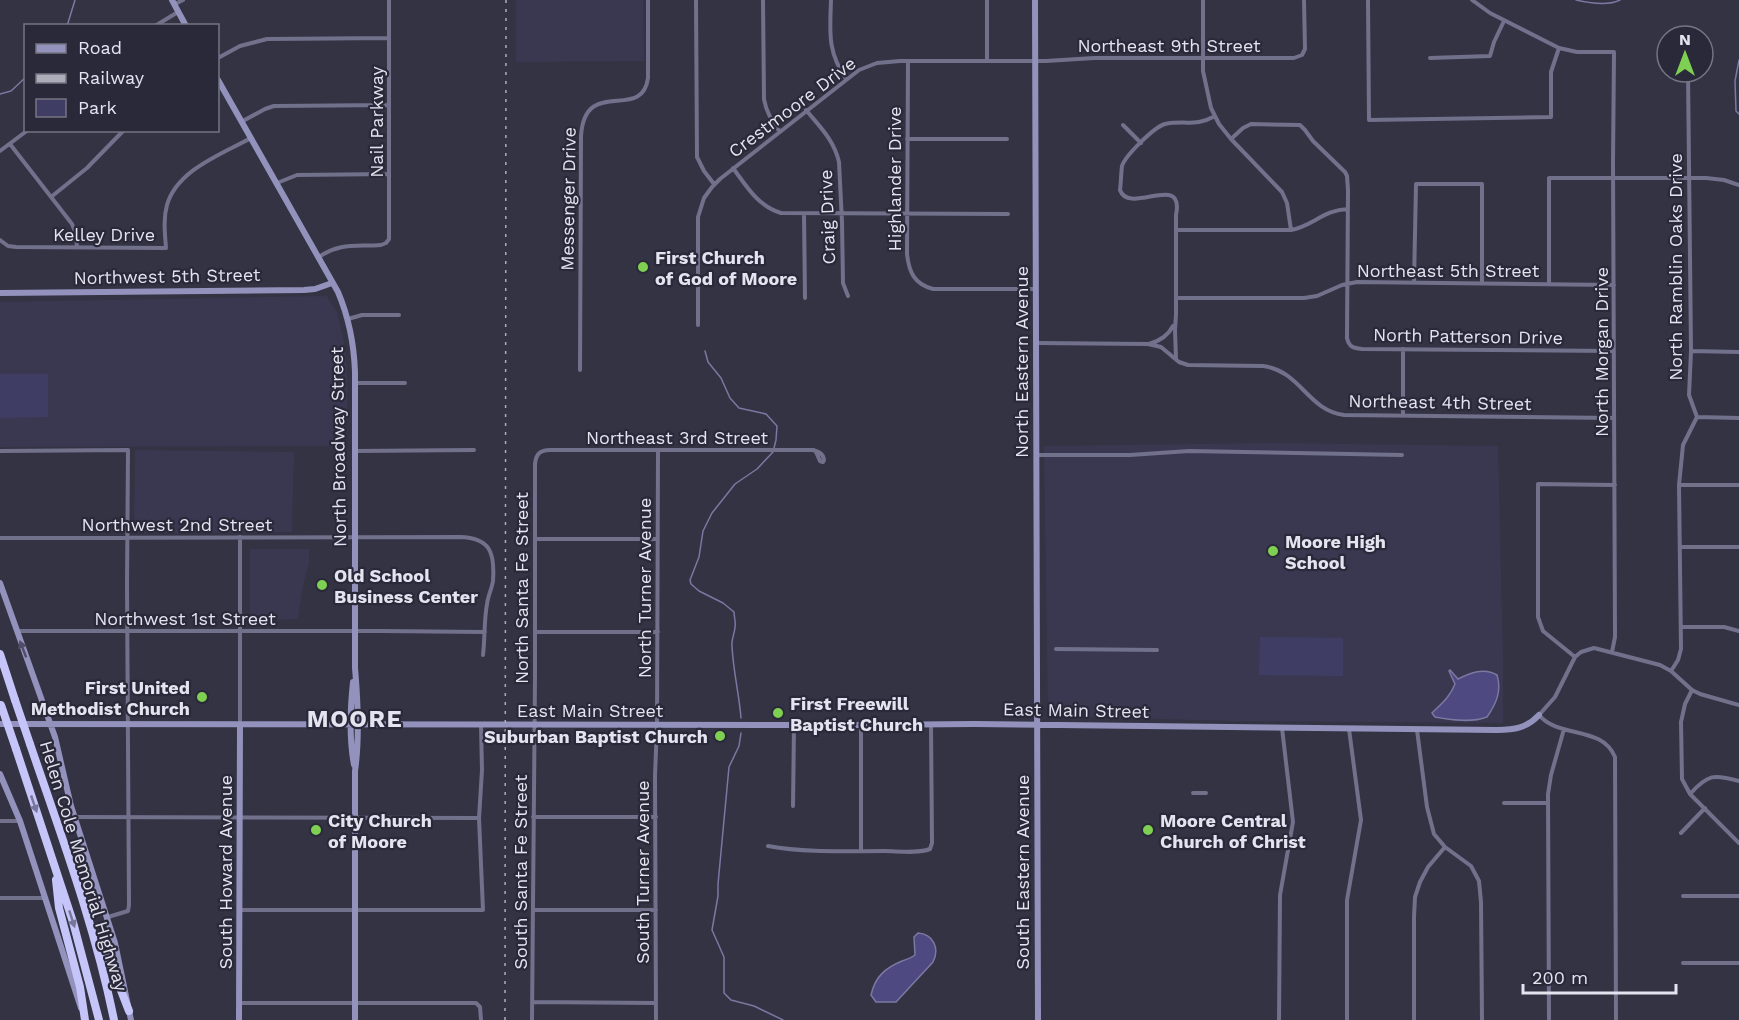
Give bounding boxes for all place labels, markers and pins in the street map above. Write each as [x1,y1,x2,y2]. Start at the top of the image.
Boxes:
place label: First Church of God of Moore [655,247,797,289]
marker: First Church of God of Moore [636,260,650,274]
place label: Moore High School [1285,531,1386,573]
marker: Moore High School [1266,544,1280,558]
place label: Old School Business Center [334,565,478,607]
marker: Old School Business Center [315,578,329,592]
place label: First United Methodist Church [31,677,190,719]
marker: First United Methodist Church [195,690,209,704]
place label: First Freewill Baptist Church [790,693,923,735]
marker: First Freewill Baptist Church [771,706,785,720]
place label: Suburban Baptist Church [484,726,708,747]
marker: Suburban Baptist Church [713,729,727,743]
place label: City Church of Moore [328,810,432,852]
place label: Moore Central Church of Christ [1160,810,1306,852]
marker: City Church of Moore [309,823,323,837]
marker: Moore Central Church of Christ [1141,823,1155,837]

